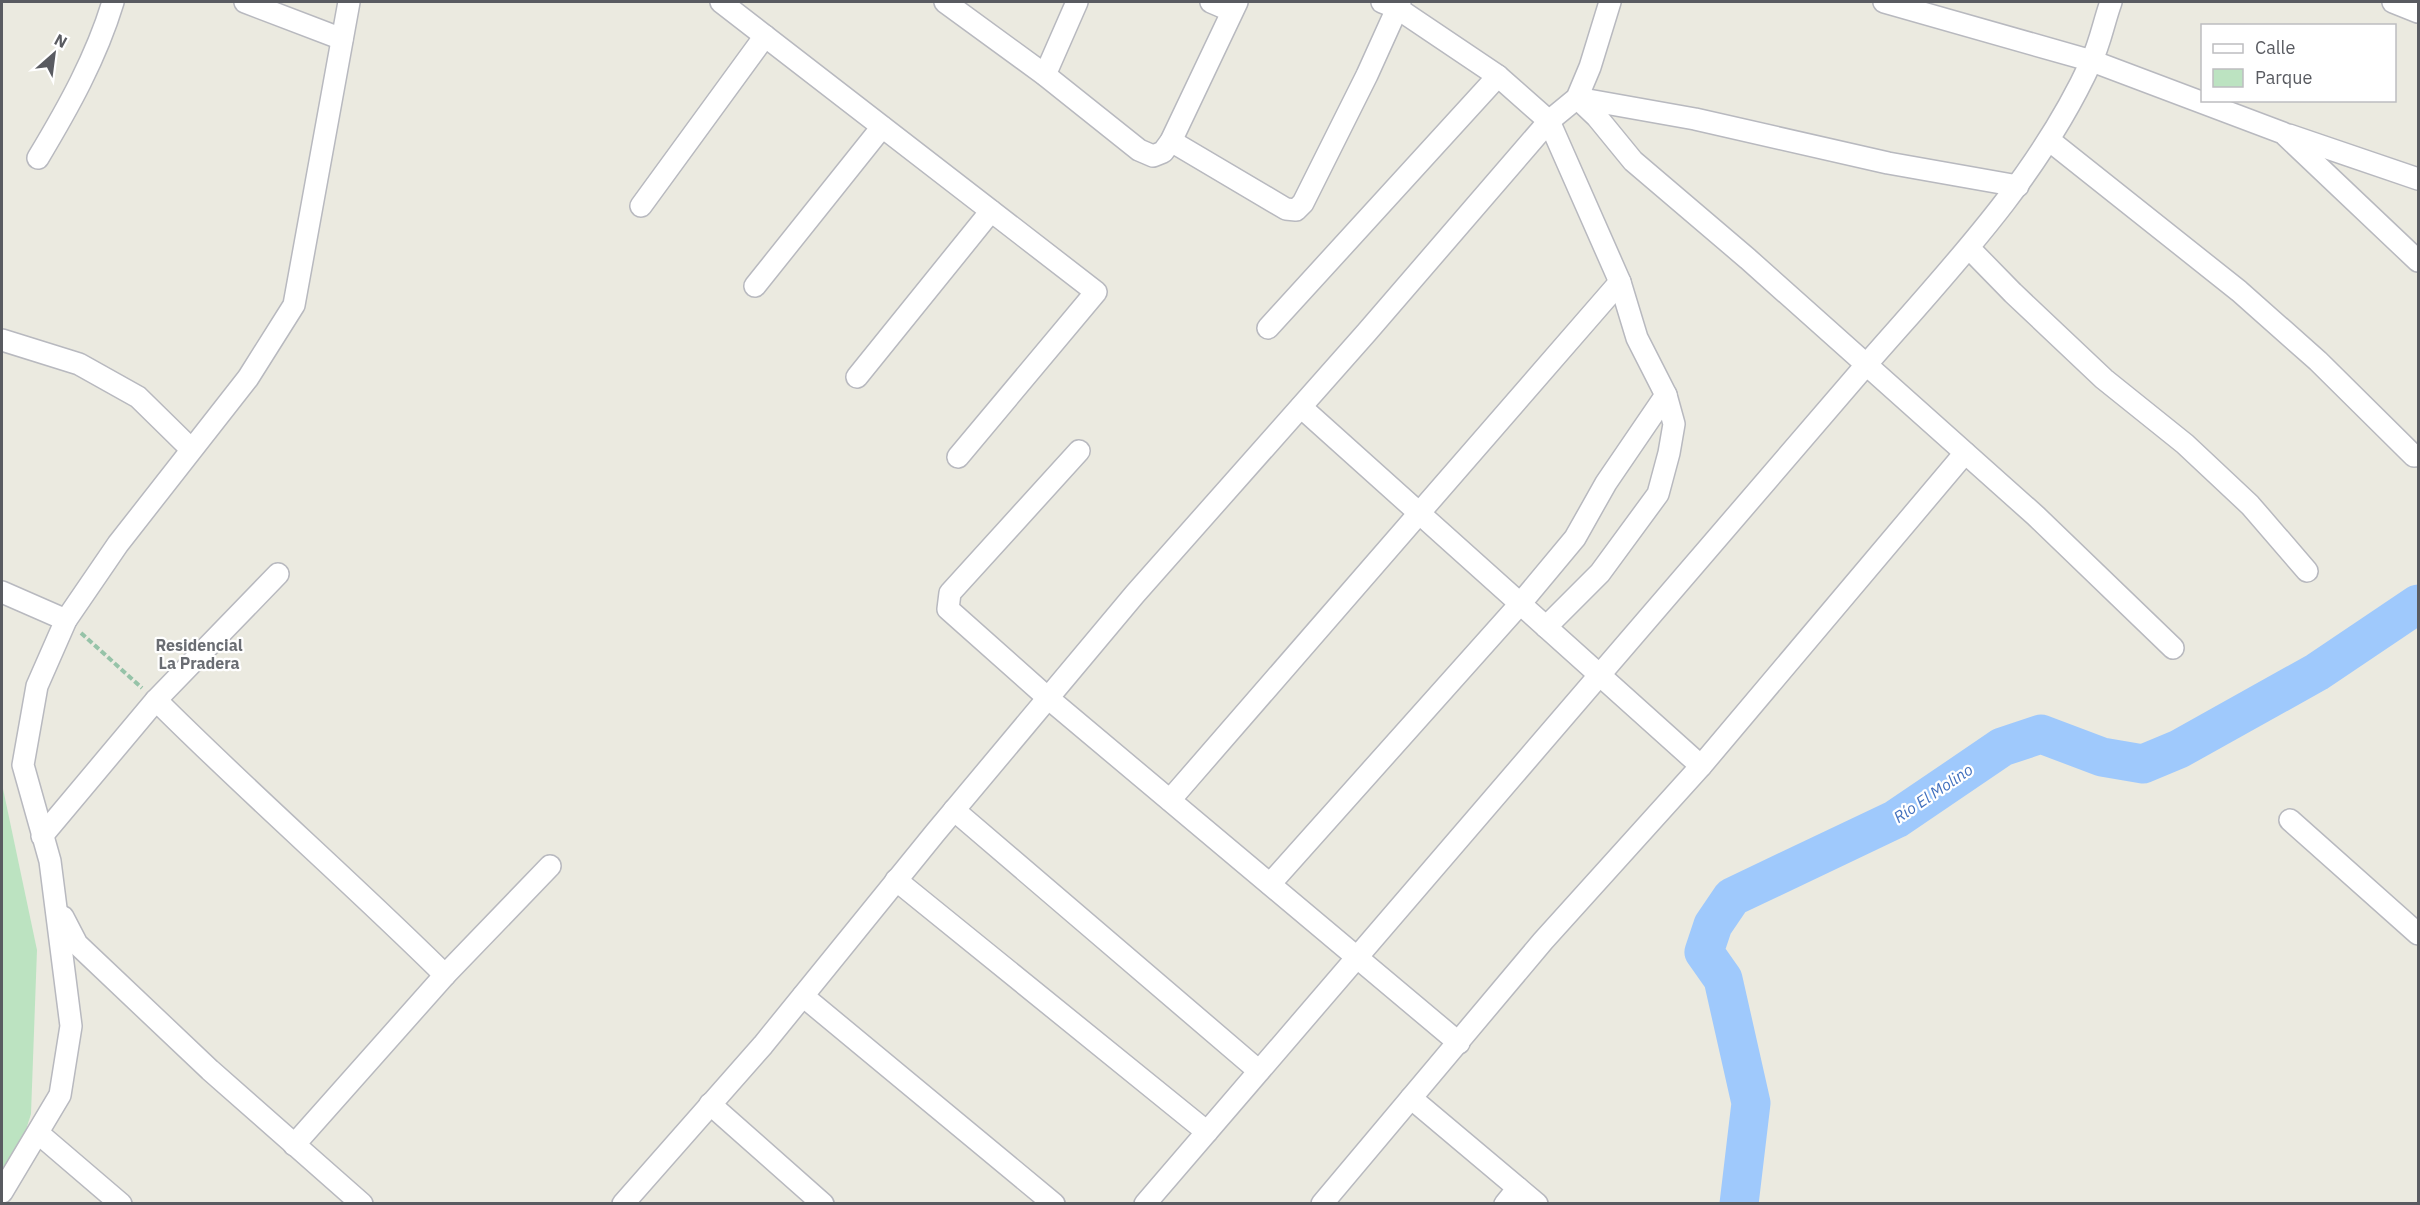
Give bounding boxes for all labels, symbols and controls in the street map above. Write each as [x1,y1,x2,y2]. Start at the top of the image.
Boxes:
north arrow [24,24,84,84]
legend [2201,24,2396,102]
text: N [51,29,71,52]
text: Calle [2255,36,2295,59]
text: Parque [2255,66,2313,89]
district label: Residencial La Pradera [155,635,243,673]
water label: Río El Molino [1889,759,1977,827]

